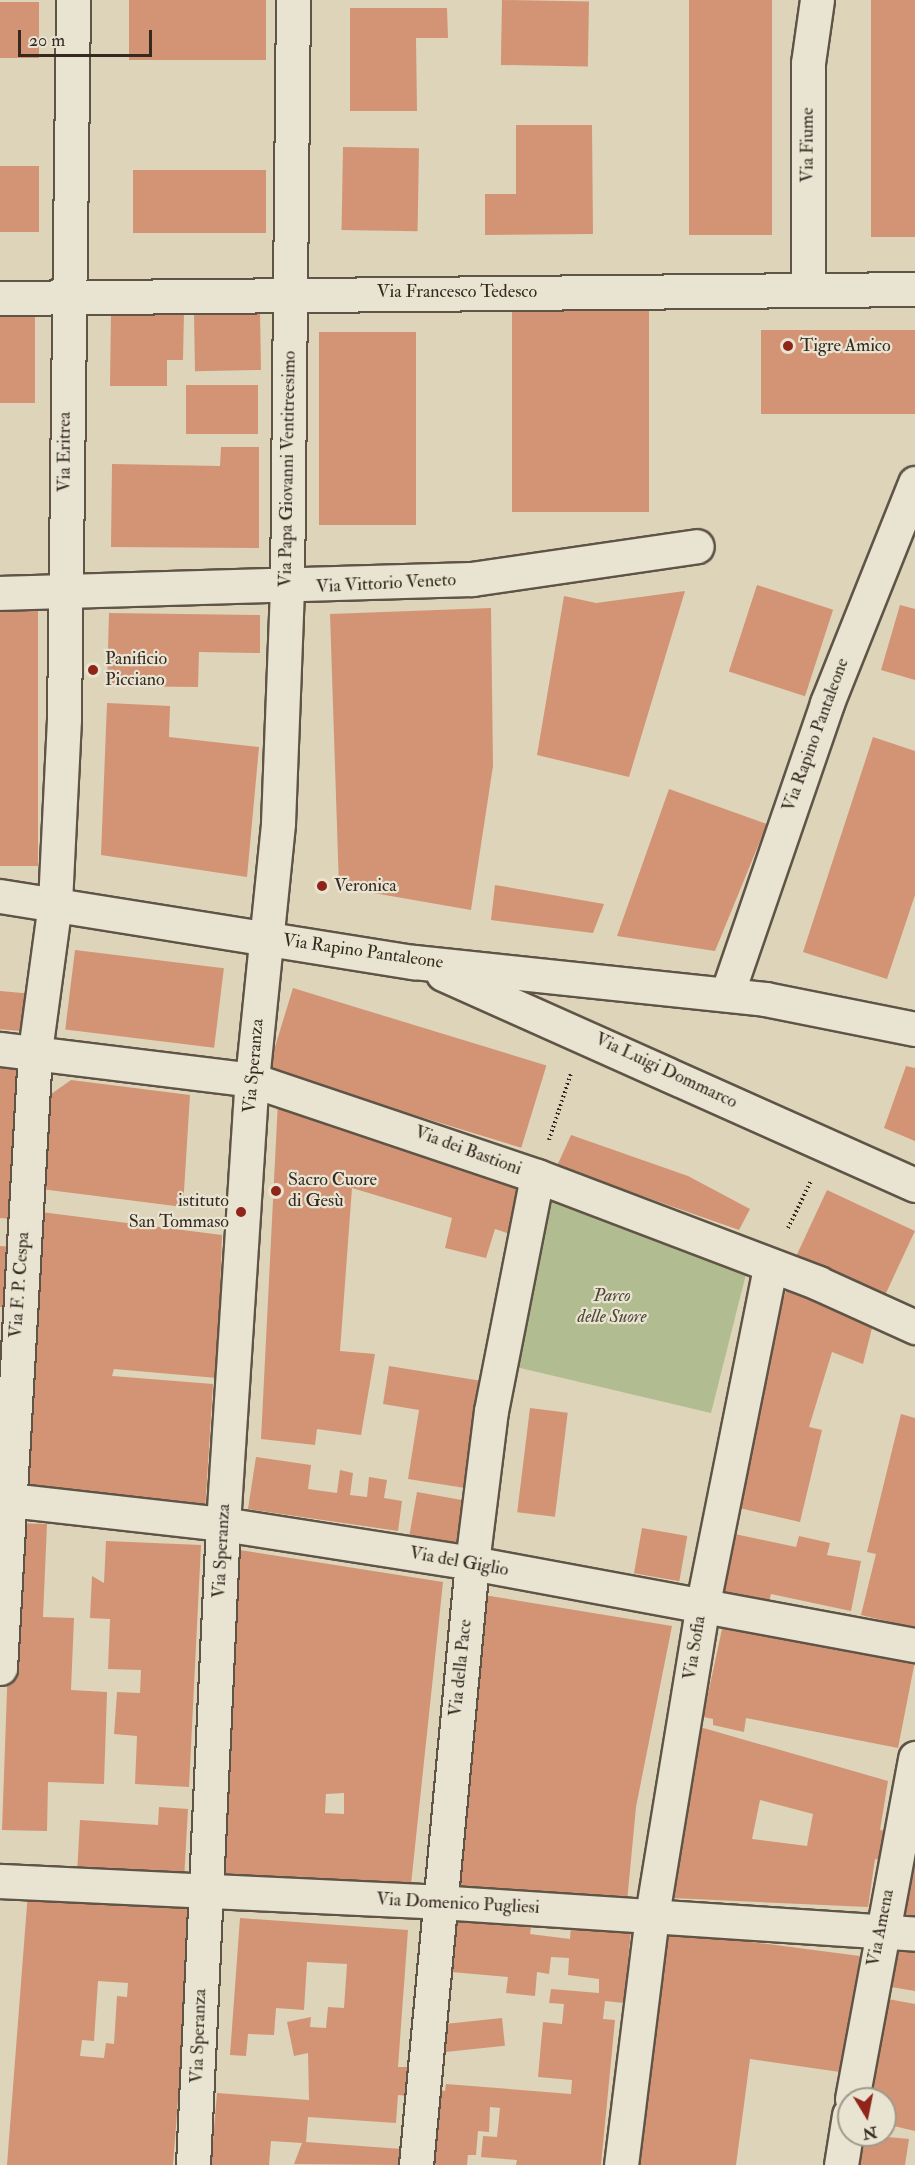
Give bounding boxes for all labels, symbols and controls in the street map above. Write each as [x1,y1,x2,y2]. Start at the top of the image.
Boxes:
scale bar [21,18,154,56]
text: 20 m [29,29,65,52]
street label: Via Fiume [797,107,819,183]
street label: Via Francesco Tedesco [377,281,537,303]
place label: Tigre Amico [800,335,891,357]
marker: Tigre Amico [781,339,795,353]
street label: Via Papa Giovanni Ventitreesimo [275,351,301,587]
street label: Via Eritrea [54,412,76,492]
street label: Via Vittorio Veneto [315,570,457,598]
place label: Panificio Picciano [105,649,167,692]
street label: Via Rapino Pantaleone [778,655,854,815]
marker: Panificio Picciano [86,663,100,677]
place label: Veronica [334,875,397,897]
marker: Veronica [315,879,329,893]
street label: Via Rapino Pantaleone [281,930,445,974]
street label: Via Speranza [239,1018,269,1114]
street label: Via Luigi Dommarco [591,1029,741,1113]
street label: Via dei Bastioni [412,1122,524,1180]
place label: Sacro Cuore di Gesù [288,1170,377,1212]
marker: Sacro Cuore di Gesù [269,1184,283,1198]
place label: istituto San Tommaso [129,1191,229,1234]
marker: istituto San Tommaso [234,1205,248,1219]
street label: Via F. P. Cespa [6,1231,34,1339]
park label: Parco delle Suore [578,1286,646,1328]
street label: Via Speranza [209,1503,235,1599]
street label: Via del Giglio [408,1543,510,1581]
street label: Via Sofia [679,1614,711,1682]
street label: Via della Pace [445,1618,477,1718]
street label: Via Amena [863,1888,899,1968]
street label: Via Domenico Pugliesi [376,1889,540,1919]
street label: Via Speranza [187,1988,211,2084]
north arrow [837,2087,897,2147]
text: N [861,2122,879,2144]

